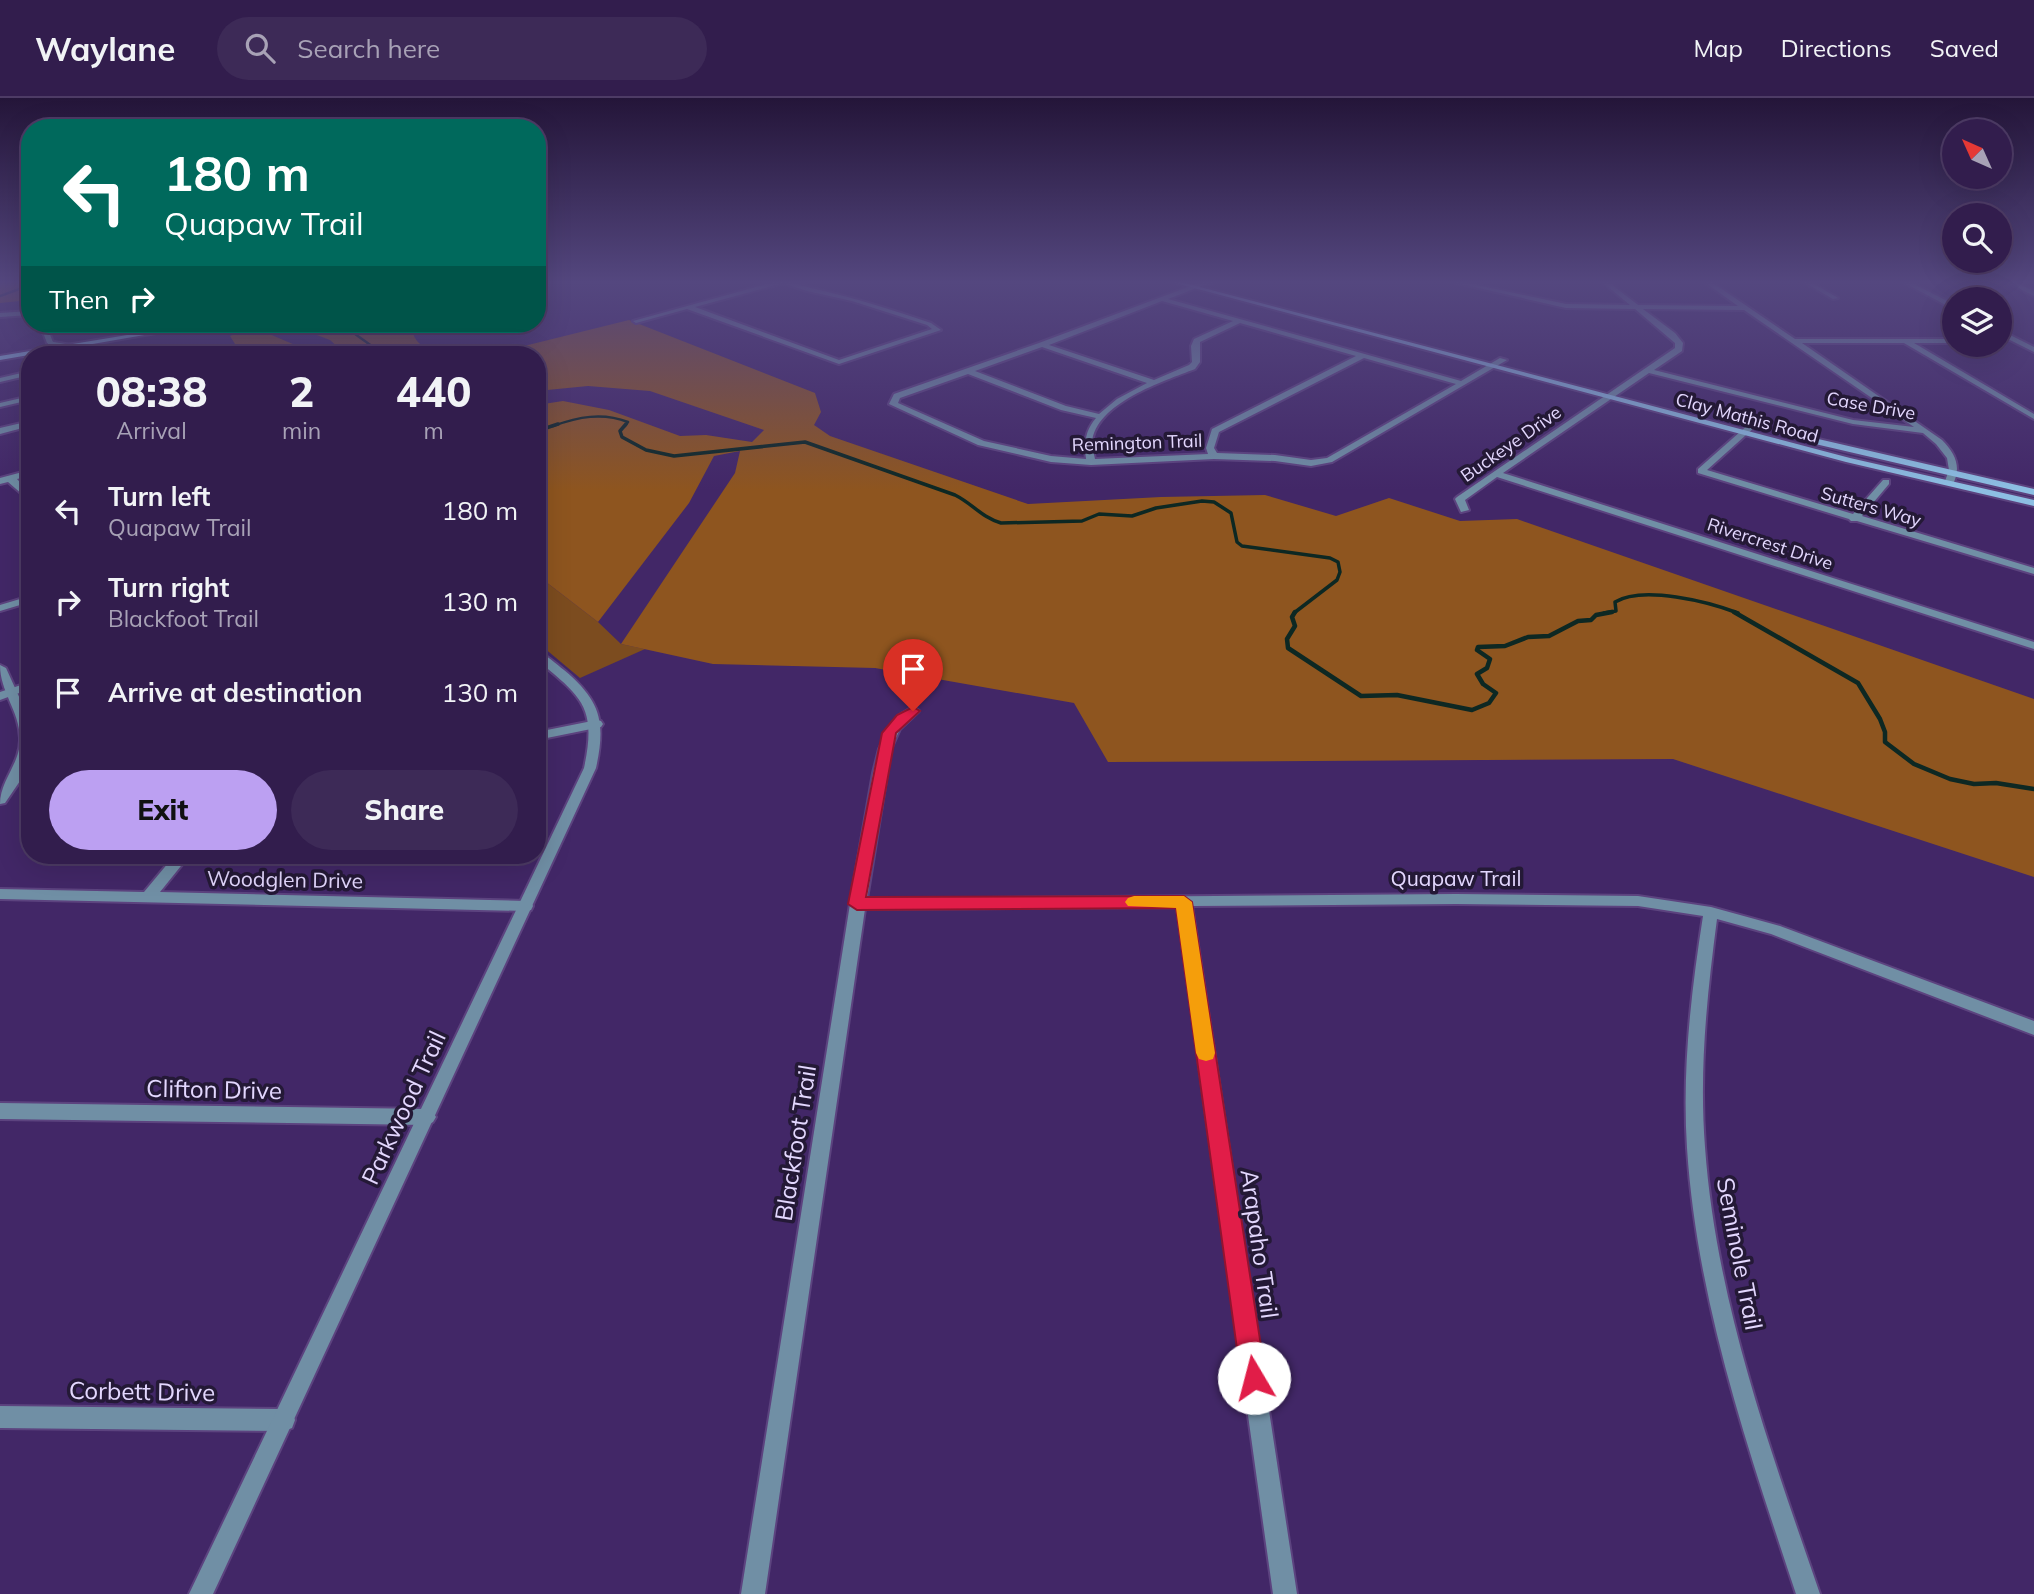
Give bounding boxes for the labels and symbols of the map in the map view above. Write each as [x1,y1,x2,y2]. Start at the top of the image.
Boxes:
north arrow [1942,119,2012,189]
street label: Case Drive [1825,386,1917,425]
street label: Clay Mathis Road [1673,387,1821,448]
street label: Buckeye Drive [1456,400,1565,487]
street label: Remington Trail [1071,429,1203,456]
street label: Sutters Way [1818,481,1924,532]
street label: Rivercrest Drive [1704,512,1836,575]
pin [883,639,943,711]
street label: Woodglen Drive [207,865,363,893]
street label: Quapaw Trail [1391,865,1521,891]
street label: Parkwood Trail [354,1026,452,1189]
street label: Blackfoot Trail [768,1063,822,1223]
street label: Clifton Drive [146,1073,282,1105]
street label: Arapaho Trail [1235,1167,1285,1320]
street label: Seminole Trail [1711,1175,1769,1333]
position arrow [1217,1341,1291,1415]
street label: Corbett Drive [69,1375,215,1407]

